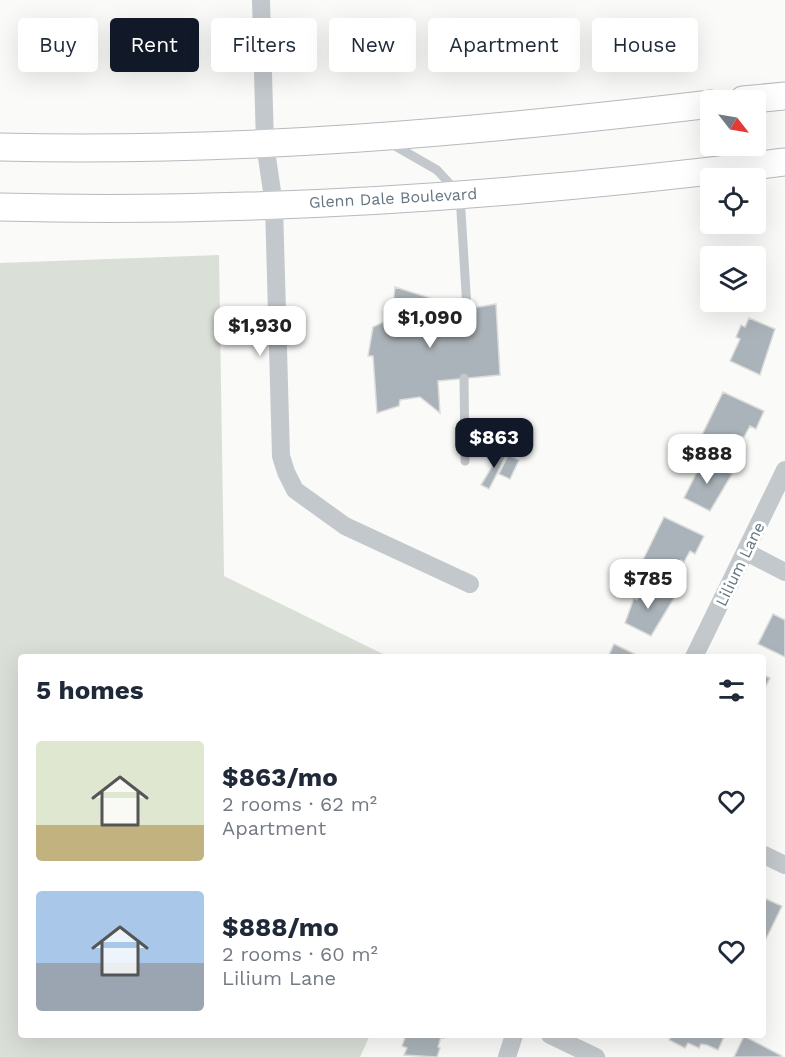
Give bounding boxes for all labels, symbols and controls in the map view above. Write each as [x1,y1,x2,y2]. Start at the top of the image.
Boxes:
chip: Buy [18,18,98,72]
chip: Rent [110,18,199,72]
chip: Filters [211,18,317,72]
chip: New [329,18,416,72]
chip: Apartment [428,18,580,72]
chip: House [592,18,698,72]
north arrow [700,90,766,156]
map controls [700,90,766,312]
button: locate [700,168,766,234]
street label: Glenn Dale Boulevard [308,184,478,212]
button: layers [700,246,766,312]
pin: $1,090 [381,298,479,349]
text: $1,090 [397,305,463,329]
pin: $1,930 [211,306,309,357]
text: $1,930 [228,313,292,337]
pin: $863 [458,418,530,469]
text: $863 [469,425,519,449]
pin: $888 [671,434,743,485]
text: $888 [682,441,732,465]
street label: Lilium Lane [711,519,769,609]
pin: $785 [612,559,684,610]
text: $785 [624,566,672,590]
icon: filters [715,674,748,707]
text: 5 homes [36,675,144,705]
text: $863/mo [222,762,338,792]
icon: home [84,765,156,837]
icon: heart [715,785,748,818]
text: 2 rooms · 62 m² [222,792,377,816]
text: Apartment [222,816,326,840]
text: $888/mo [222,912,339,942]
icon: home [84,915,156,987]
icon: heart [715,935,748,968]
text: 2 rooms · 60 m² [222,942,378,966]
text: Lilium Lane [222,966,336,990]

